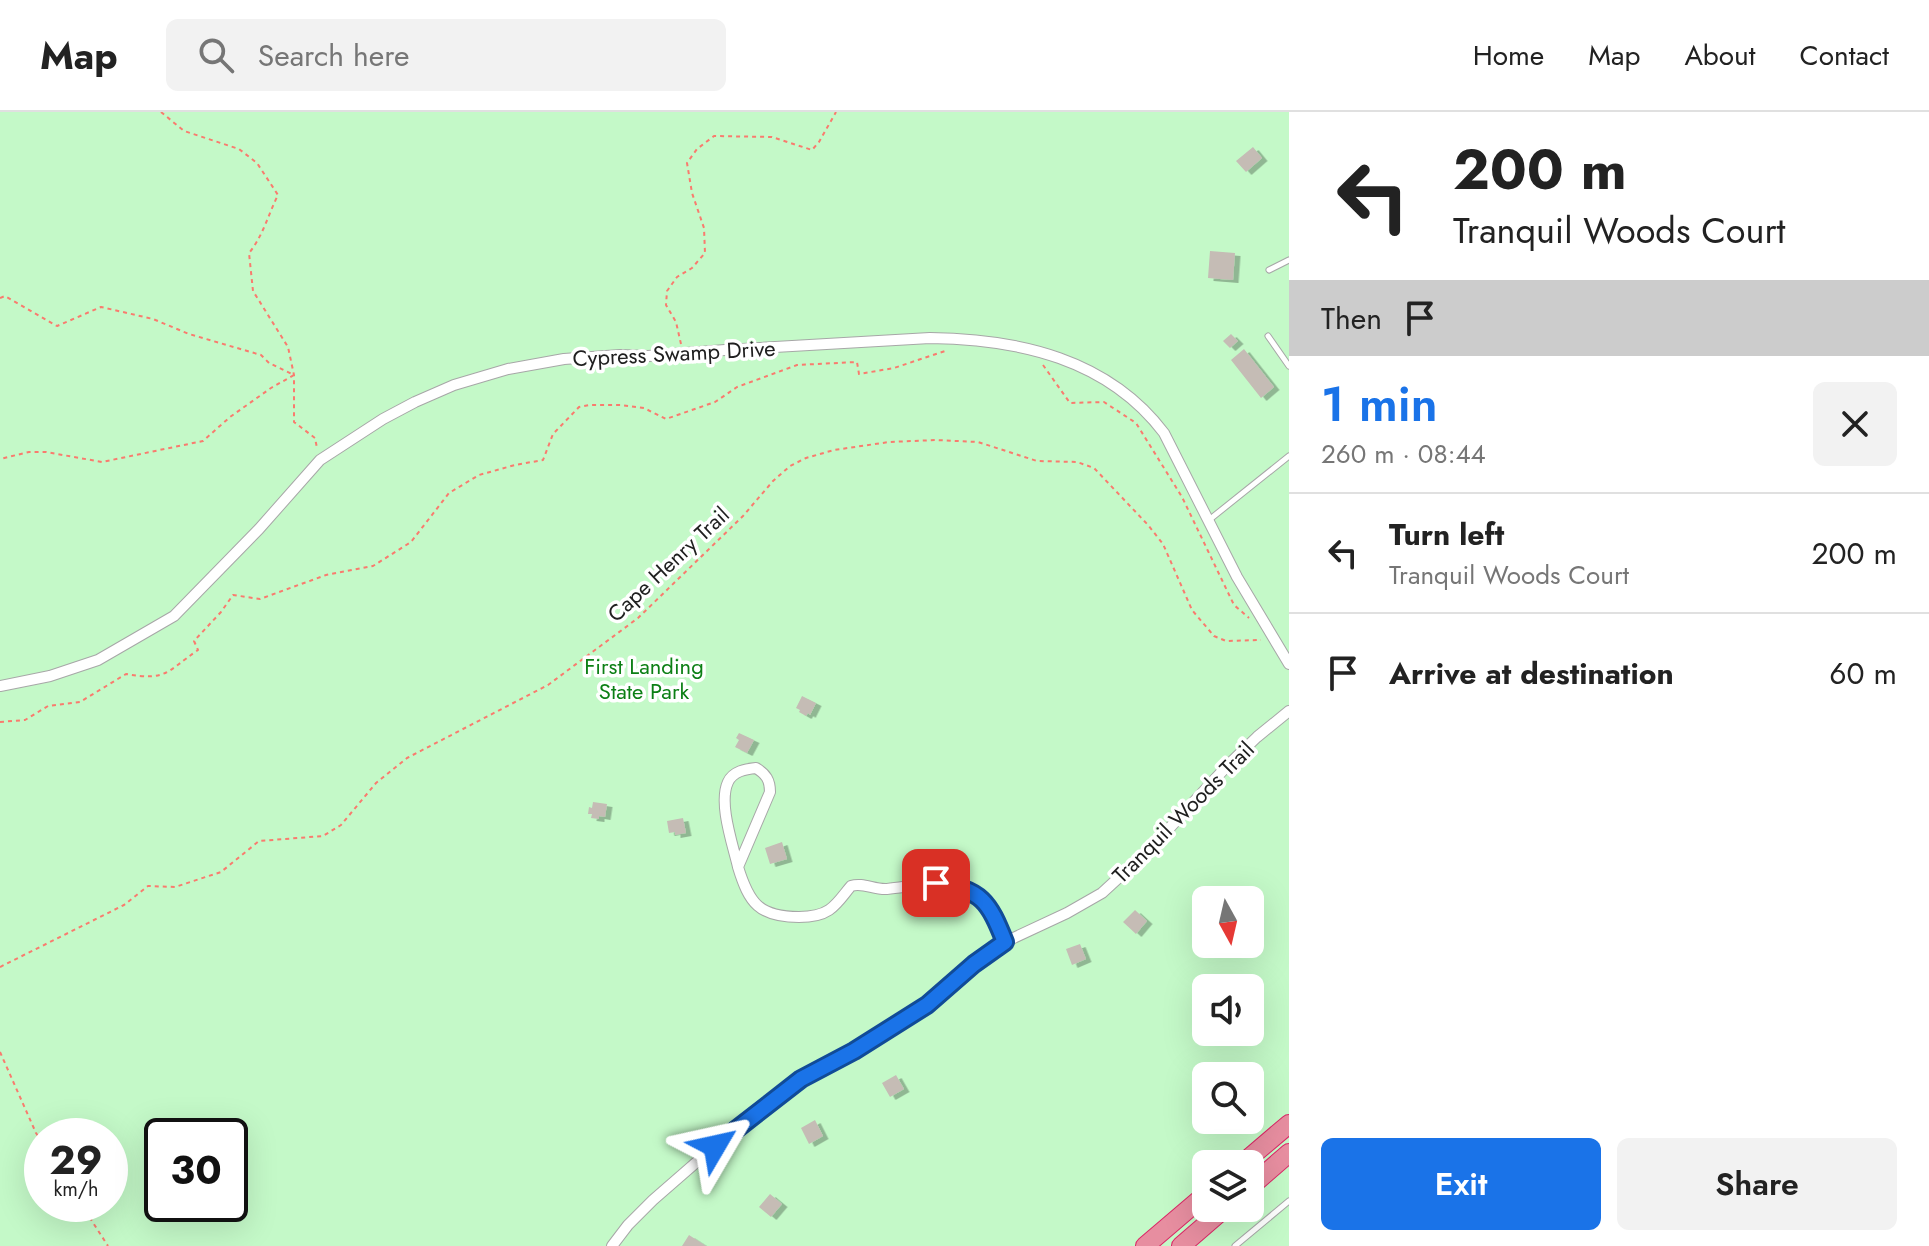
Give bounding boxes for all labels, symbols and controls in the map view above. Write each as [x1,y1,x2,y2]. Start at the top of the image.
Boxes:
search box [166,19,726,91]
text: Map [40,28,118,83]
icon: search [194,33,238,77]
text: Search here [258,34,410,77]
text: Home [1473,35,1544,76]
text: Map [1588,35,1640,76]
text: About [1684,35,1756,76]
text: Contact [1800,35,1889,76]
text: 200 m [1453,129,1627,210]
icon: left [1321,144,1425,248]
text: Tranquil Woods Court [1453,204,1785,256]
icon: arrive [1398,296,1442,340]
text: Then [1321,297,1382,340]
street label: Cypress Swamp Drive [572,332,776,374]
text: 1 min [1321,370,1438,439]
button: close [1813,382,1897,466]
text: 260 m · 08:44 [1321,435,1486,473]
street label: Cape Henry Trail [600,499,736,629]
text: Turn left [1389,513,1504,556]
icon: left [1321,531,1365,575]
text: 200 m [1812,532,1897,575]
text: Tranquil Woods Court [1389,556,1629,594]
park label: First Landing State Park [584,650,704,707]
icon: arrive [1321,651,1365,695]
text: Arrive at destination [1389,652,1674,695]
text: 60 m [1829,652,1897,695]
street label: Tranquil Woods Trail [1105,734,1261,890]
pin [902,849,970,917]
icon: arrive [914,861,958,905]
north arrow [1192,886,1264,958]
map controls [1192,886,1264,1222]
button: sound [1192,974,1264,1046]
button: search [1192,1062,1264,1134]
position arrow [673,1104,757,1188]
speed limit sign: 30 [144,1118,248,1222]
text: 29 [50,1131,103,1189]
button: Exit [1321,1138,1601,1230]
button: Share [1617,1138,1897,1230]
button: layers [1192,1150,1264,1222]
text: km/h [53,1175,99,1204]

